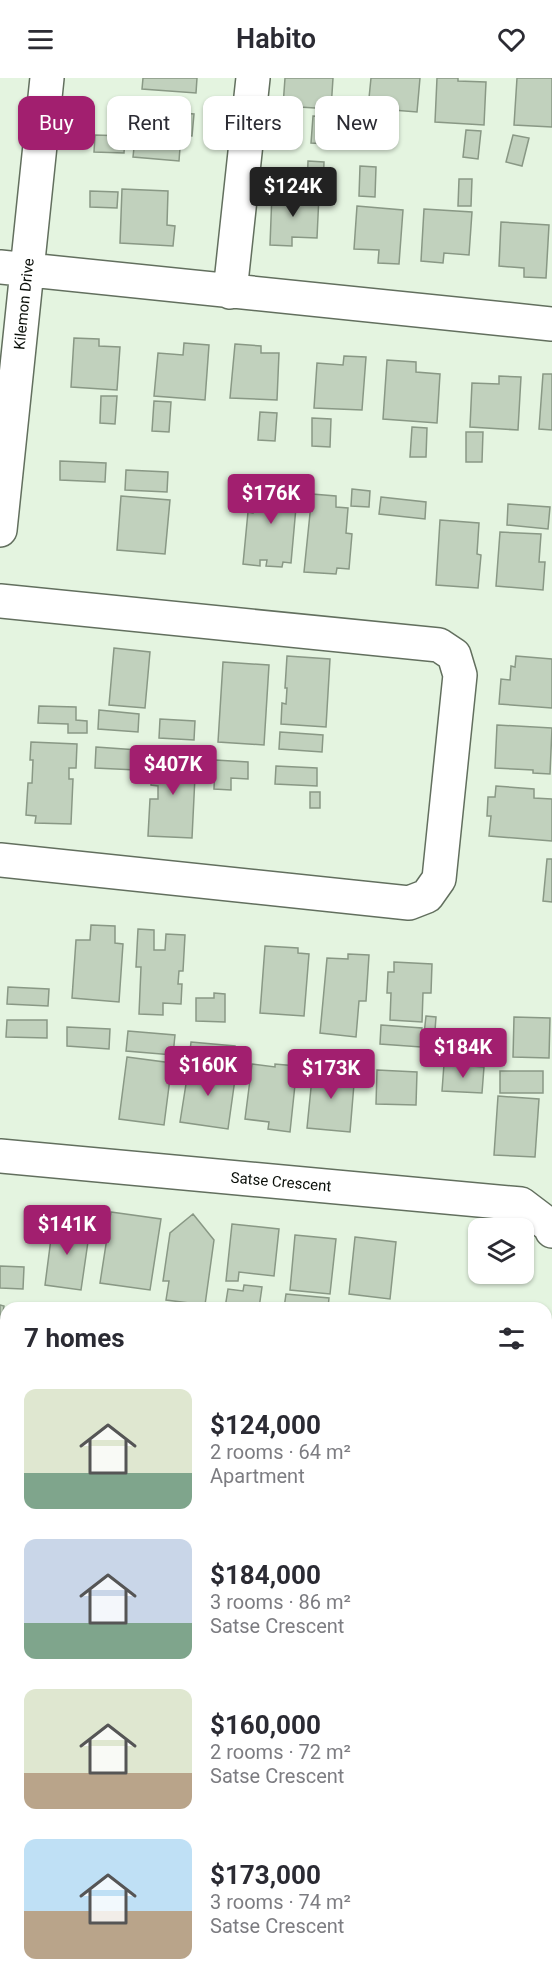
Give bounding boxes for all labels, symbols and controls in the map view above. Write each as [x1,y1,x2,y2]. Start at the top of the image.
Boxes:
icon: menu [24,23,57,56]
text: Habito [236,23,316,55]
icon: heart [495,23,528,56]
chip: Buy [18,96,95,150]
chip: Rent [107,96,191,150]
chip: Filters [203,96,303,150]
chip: New [315,96,399,150]
pin: $124K [251,167,335,218]
text: $124K [264,174,322,198]
street label: Kilemon Drive [10,257,38,351]
pin: $176K [229,474,313,525]
text: $176K [242,481,300,505]
pin: $407K [131,745,215,796]
text: $407K [144,752,202,776]
pin: $184K [421,1028,505,1079]
text: $184K [434,1035,492,1059]
pin: $160K [166,1046,250,1097]
pin: $173K [289,1049,373,1100]
text: $160K [179,1053,237,1077]
text: $173K [302,1056,360,1080]
street label: Satse Crescent [230,1169,332,1195]
pin: $141K [25,1205,109,1256]
text: $141K [38,1212,96,1236]
map controls [468,1218,534,1284]
button: layers [468,1218,534,1284]
icon: filters [495,1322,528,1355]
text: 7 homes [24,1323,125,1353]
text: $124,000 [210,1410,321,1440]
icon: home [72,1413,144,1485]
text: 2 rooms · 64 m² [210,1440,351,1464]
text: Apartment [210,1464,305,1488]
text: $184,000 [210,1560,321,1590]
icon: home [72,1563,144,1635]
text: 3 rooms · 86 m² [210,1590,351,1614]
text: Satse Crescent [210,1614,344,1638]
text: $160,000 [210,1710,321,1740]
icon: home [72,1713,144,1785]
text: 2 rooms · 72 m² [210,1740,351,1764]
text: Satse Crescent [210,1764,344,1788]
text: $173,000 [210,1860,321,1890]
icon: home [72,1863,144,1935]
text: 3 rooms · 74 m² [210,1890,351,1914]
text: Satse Crescent [210,1914,344,1938]

